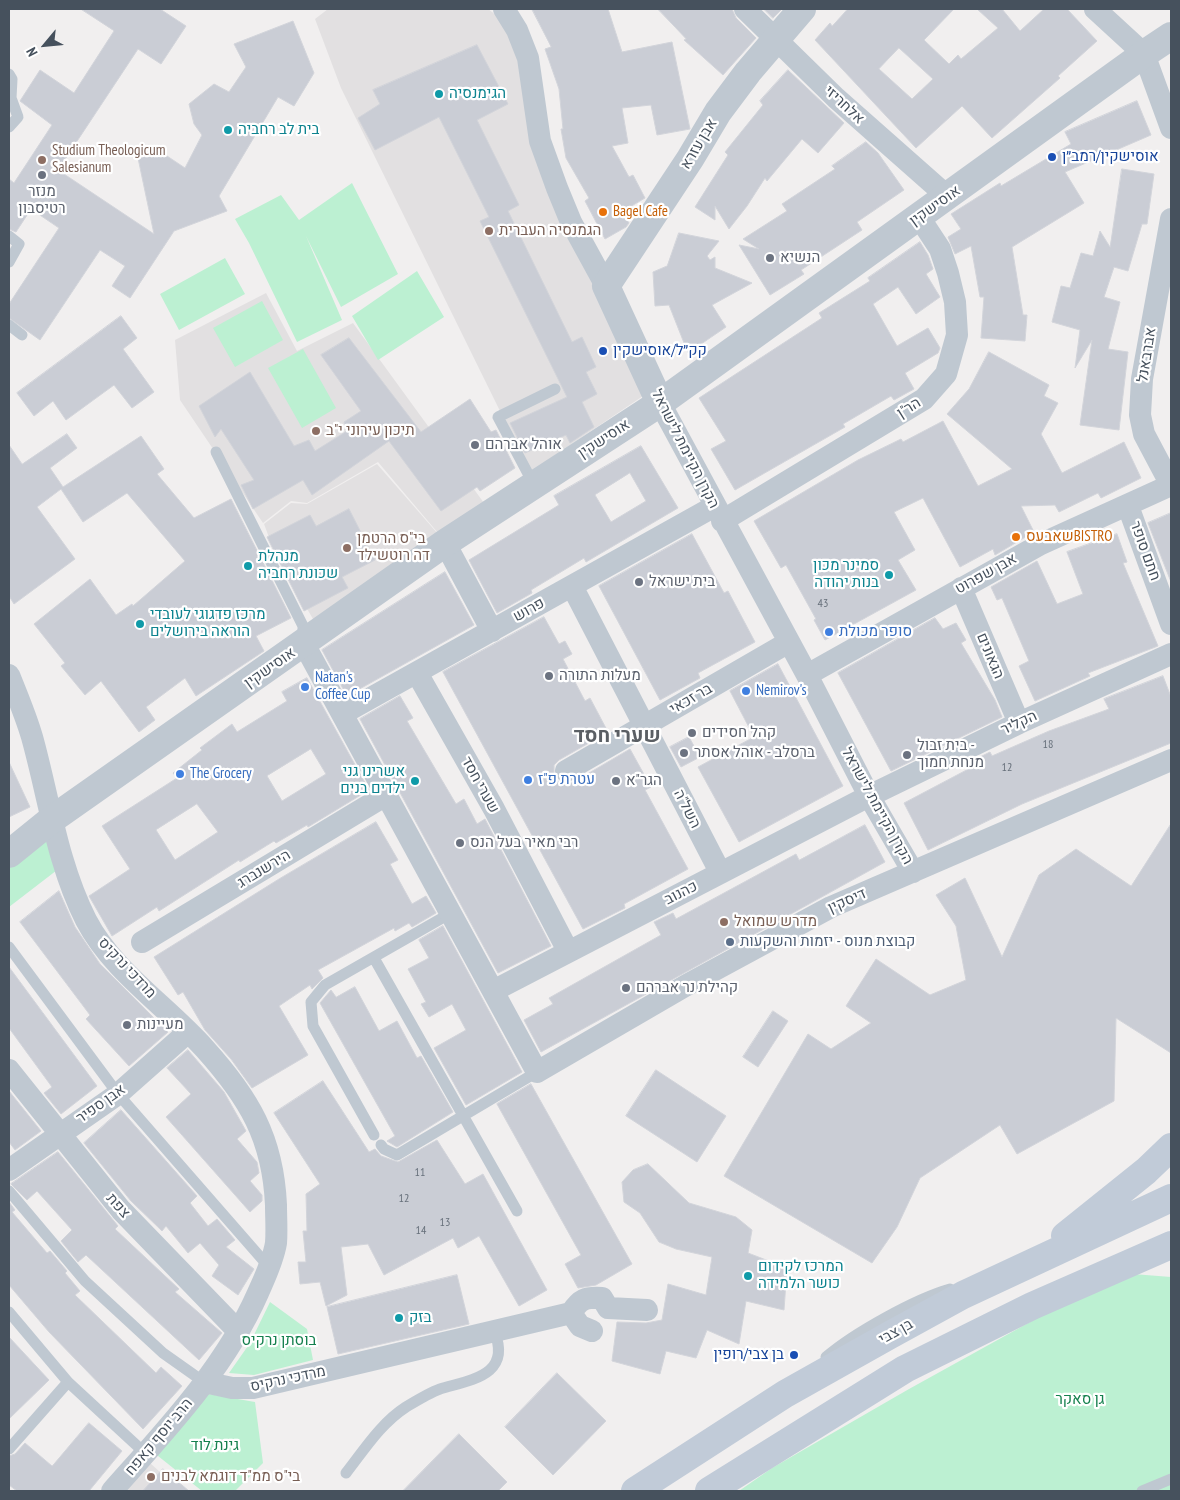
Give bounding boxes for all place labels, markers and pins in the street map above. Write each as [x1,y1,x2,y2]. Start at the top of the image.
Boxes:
place label: הגימנסיה [449,85,506,103]
marker: הגימנסיה [433,88,445,100]
place label: בית לב רחביה [238,121,319,139]
marker: בית לב רחביה [222,124,234,136]
place label: Studium Theologicum Salesianum [52,142,165,177]
place label: אוסישקין/רמב״ן [1062,148,1159,166]
marker: אוסישקין/רמב״ן [1046,151,1058,163]
marker: Studium Theologicum Salesianum [36,154,48,166]
marker: מנזר רטיסבון [36,169,48,181]
place label: מנזר רטיסבון [18,183,66,218]
place label: Bagel Cafe [613,203,668,221]
marker: Bagel Cafe [597,206,609,218]
place label: הגמנסיה העברית [499,222,601,240]
marker: הגמנסיה העברית [483,225,495,237]
place label: הנשיא [780,249,820,267]
marker: הנשיא [764,252,776,264]
place label: קק״ל/אוסישקין [613,342,707,360]
marker: קק״ל/אוסישקין [597,345,609,357]
place label: תיכון עירוני י"ב [326,422,415,440]
marker: תיכון עירוני י"ב [310,425,322,437]
place label: אוהל אברהם [485,436,562,454]
marker: אוהל אברהם [469,439,481,451]
place label: שאבעסBISTRO [1026,528,1112,546]
place label: בי"ס הרטמן דה רוטשילד [357,530,430,565]
marker: שאבעסBISTRO [1010,531,1022,543]
marker: בי"ס הרטמן דה רוטשילד [341,542,353,554]
place label: מנהלת שכונת רחביה [258,548,338,583]
place label: סמינר מכון בנות יהודה [813,557,879,592]
marker: מנהלת שכונת רחביה [242,560,254,572]
marker: סמינר מכון בנות יהודה [883,569,895,581]
place label: בית ישראל [649,573,715,591]
marker: בית ישראל [633,576,645,588]
place label: מרכז פדגוגי לעובדי הוראה בירושלים [150,606,265,641]
marker: מרכז פדגוגי לעובדי הוראה בירושלים [134,618,146,630]
place label: סופר מכולת [839,623,912,641]
marker: סופר מכולת [823,626,835,638]
place label: מעלות התורה [559,667,641,685]
place label: Natan's Coffee Cup [315,669,371,704]
marker: מעלות התורה [543,670,555,682]
marker: Natan's Coffee Cup [299,681,311,693]
place label: Nemirov's [756,682,807,700]
marker: Nemirov's [740,685,752,697]
place label: קהל חסידים [702,724,776,742]
marker: קהל חסידים [686,727,698,739]
place label: בית זבול - מנחת חמוך [917,737,984,772]
place label: ברסלב - אוהל אסתר [694,744,815,762]
marker: ברסלב - אוהל אסתר [678,747,690,759]
marker: בית זבול - מנחת חמוך [901,749,913,761]
place label: אשרינו גני ילדים בנים [340,763,405,798]
place label: The Grocery [190,765,252,783]
marker: The Grocery [174,768,186,780]
place label: עטרת פ"ז [538,771,595,789]
place label: הגר"א [626,772,662,790]
marker: עטרת פ"ז [522,774,534,786]
marker: אשרינו גני ילדים בנים [409,775,421,787]
marker: הגר"א [610,775,622,787]
place label: רבי מאיר בעל הנס [470,834,578,852]
marker: רבי מאיר בעל הנס [454,837,466,849]
place label: מדרש שמואל [734,913,817,931]
marker: מדרש שמואל [718,916,730,928]
place label: קבוצת מנוס - יזמות והשקעות [740,933,915,951]
marker: קבוצת מנוס - יזמות והשקעות [724,936,736,948]
place label: קהילת נר אברהם [636,979,738,997]
marker: קהילת נר אברהם [620,982,632,994]
place label: מעיינות [137,1016,183,1034]
marker: מעיינות [121,1019,133,1031]
place label: המרכז לקידום כושר הלמידה [758,1258,844,1293]
marker: המרכז לקידום כושר הלמידה [742,1270,754,1282]
place label: בזק [409,1309,432,1327]
marker: בזק [393,1312,405,1324]
place label: בן צבי/רופין [714,1346,784,1364]
marker: בן צבי/רופין [788,1349,800,1361]
place label: בי"ס ממ"ד דוגמא לבנים [161,1468,300,1486]
marker: בי"ס ממ"ד דוגמא לבנים [145,1471,157,1483]

